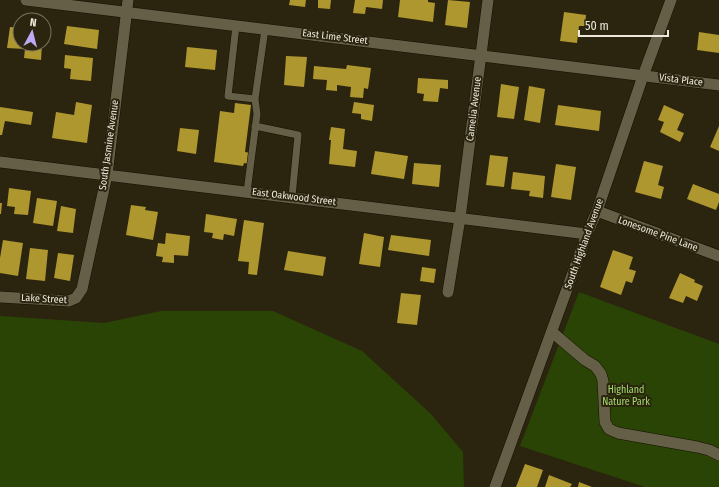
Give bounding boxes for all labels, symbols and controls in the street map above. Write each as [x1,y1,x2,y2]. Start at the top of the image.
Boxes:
north arrow [12,12,52,52]
scale bar [579,12,668,38]
text: N [29,16,37,29]
text: 50 m [585,19,609,33]
street label: East Lime Street [302,27,369,47]
street label: Vista Place [658,71,704,89]
street label: Camelia Avenue [464,76,484,142]
street label: South Jasmine Avenue [97,99,121,191]
street label: East Oakwood Street [251,186,337,208]
street label: South Highland Avenue [562,197,606,291]
street label: Lonesome Pine Lane [616,214,700,254]
street label: Lake Street [21,292,68,306]
park label: Highland Nature Park [602,384,650,408]

